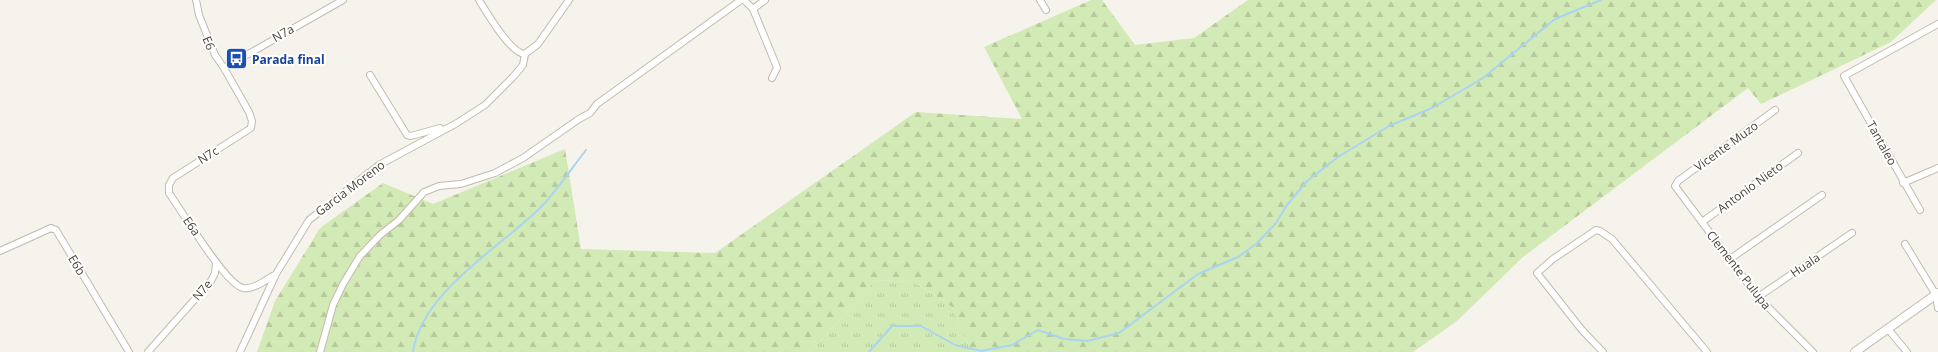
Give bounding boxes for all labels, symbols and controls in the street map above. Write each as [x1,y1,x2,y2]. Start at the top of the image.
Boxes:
street label: N7a [269,20,297,46]
street label: E6 [199,33,220,53]
bus stop icon: Parada final [224,46,250,72]
place label: Parada final [252,51,325,68]
street label: Vicente Muzo [1691,117,1761,175]
street label: Tantaleo [1863,118,1901,168]
street label: N7c [194,142,222,168]
street label: Garcia Moreno [312,156,388,220]
street label: Antonio Nieto [1714,157,1786,217]
street label: E6a [179,213,205,239]
street label: Clemente Pulupa [1703,227,1775,313]
street label: Huala [1787,249,1823,281]
street label: E6b [64,252,90,278]
street label: N7e [188,276,216,304]

